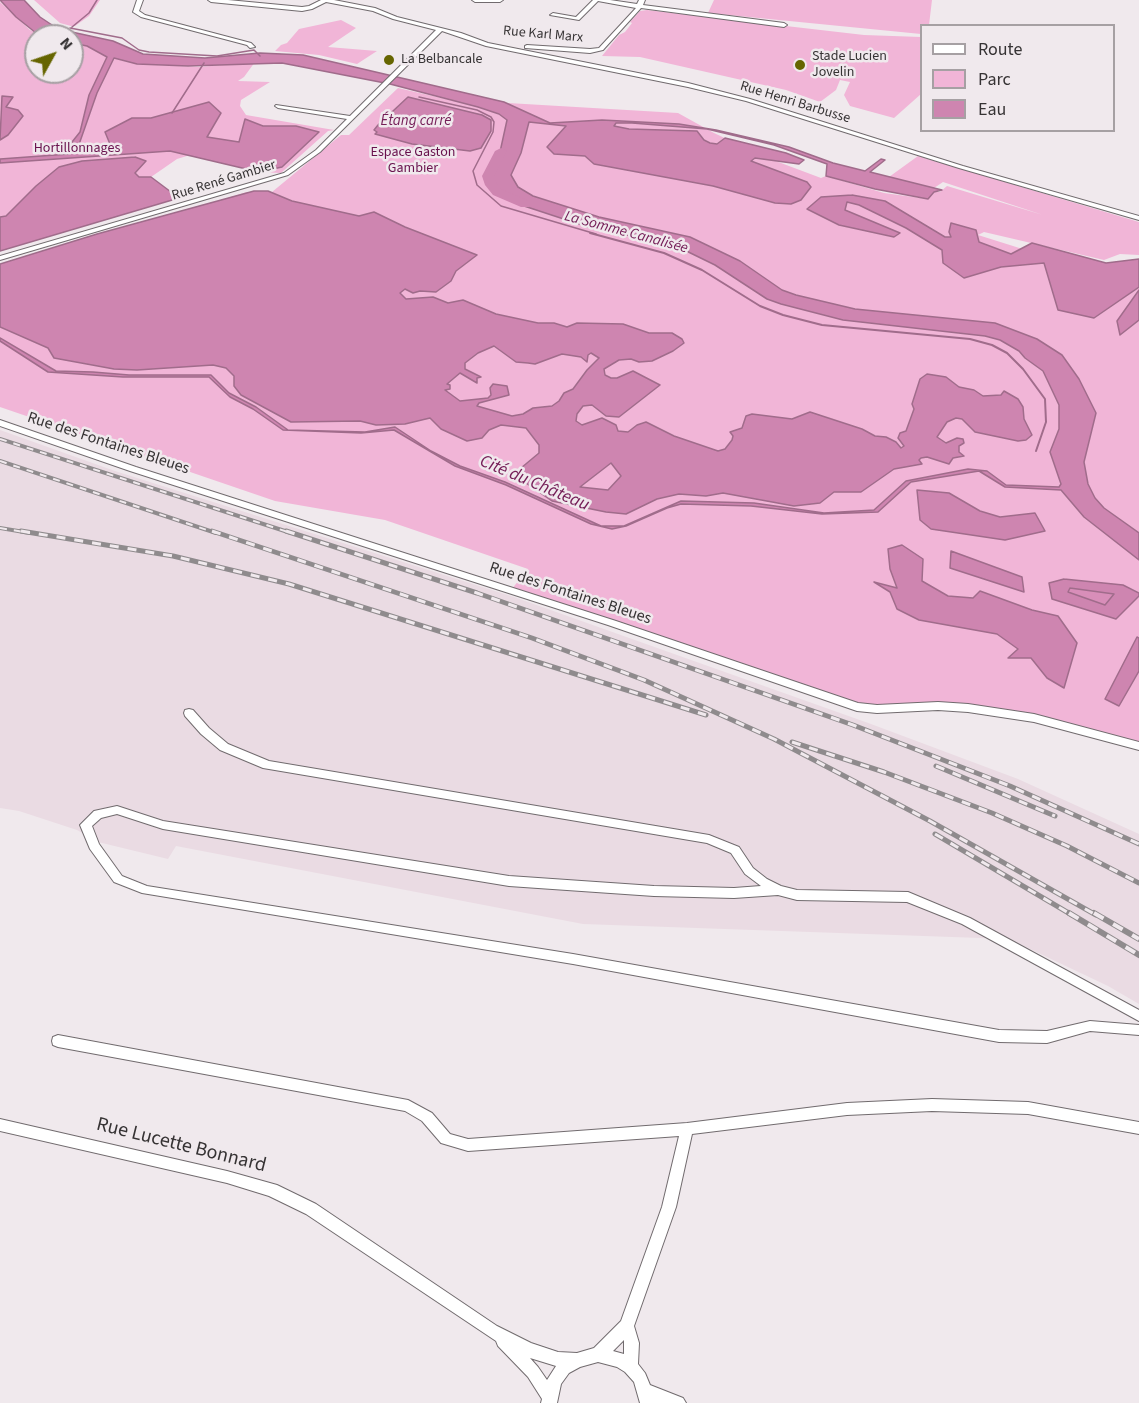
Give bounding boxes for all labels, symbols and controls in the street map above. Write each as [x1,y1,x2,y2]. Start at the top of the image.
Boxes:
street label: Rue Karl Marx [502,23,584,47]
north arrow [24,24,84,84]
legend [920,24,1115,132]
text: N [54,33,78,55]
text: Route [978,37,1022,62]
place label: Stade Lucien Jovelin [812,49,887,82]
place label: La Belbancale [401,52,482,68]
marker: La Belbancale [382,53,396,67]
marker: Stade Lucien Jovelin [793,58,807,72]
text: Parc [978,67,1011,92]
street label: Rue Henri Barbusse [738,78,852,128]
text: Eau [978,97,1006,122]
water label: Étang carré [381,113,451,131]
park label: Hortillonnages [34,141,120,157]
park label: Espace Gaston Gambier [371,145,455,178]
street label: Rue René Gambier [170,157,278,205]
water label: La Somme Canalisée [562,208,690,258]
street label: Rue des Fontaines Bleues [25,409,191,479]
water label: Cité du Château [476,451,592,517]
street label: Rue des Fontaines Bleues [487,559,653,629]
street label: Rue Lucette Bonnard [94,1113,268,1179]

